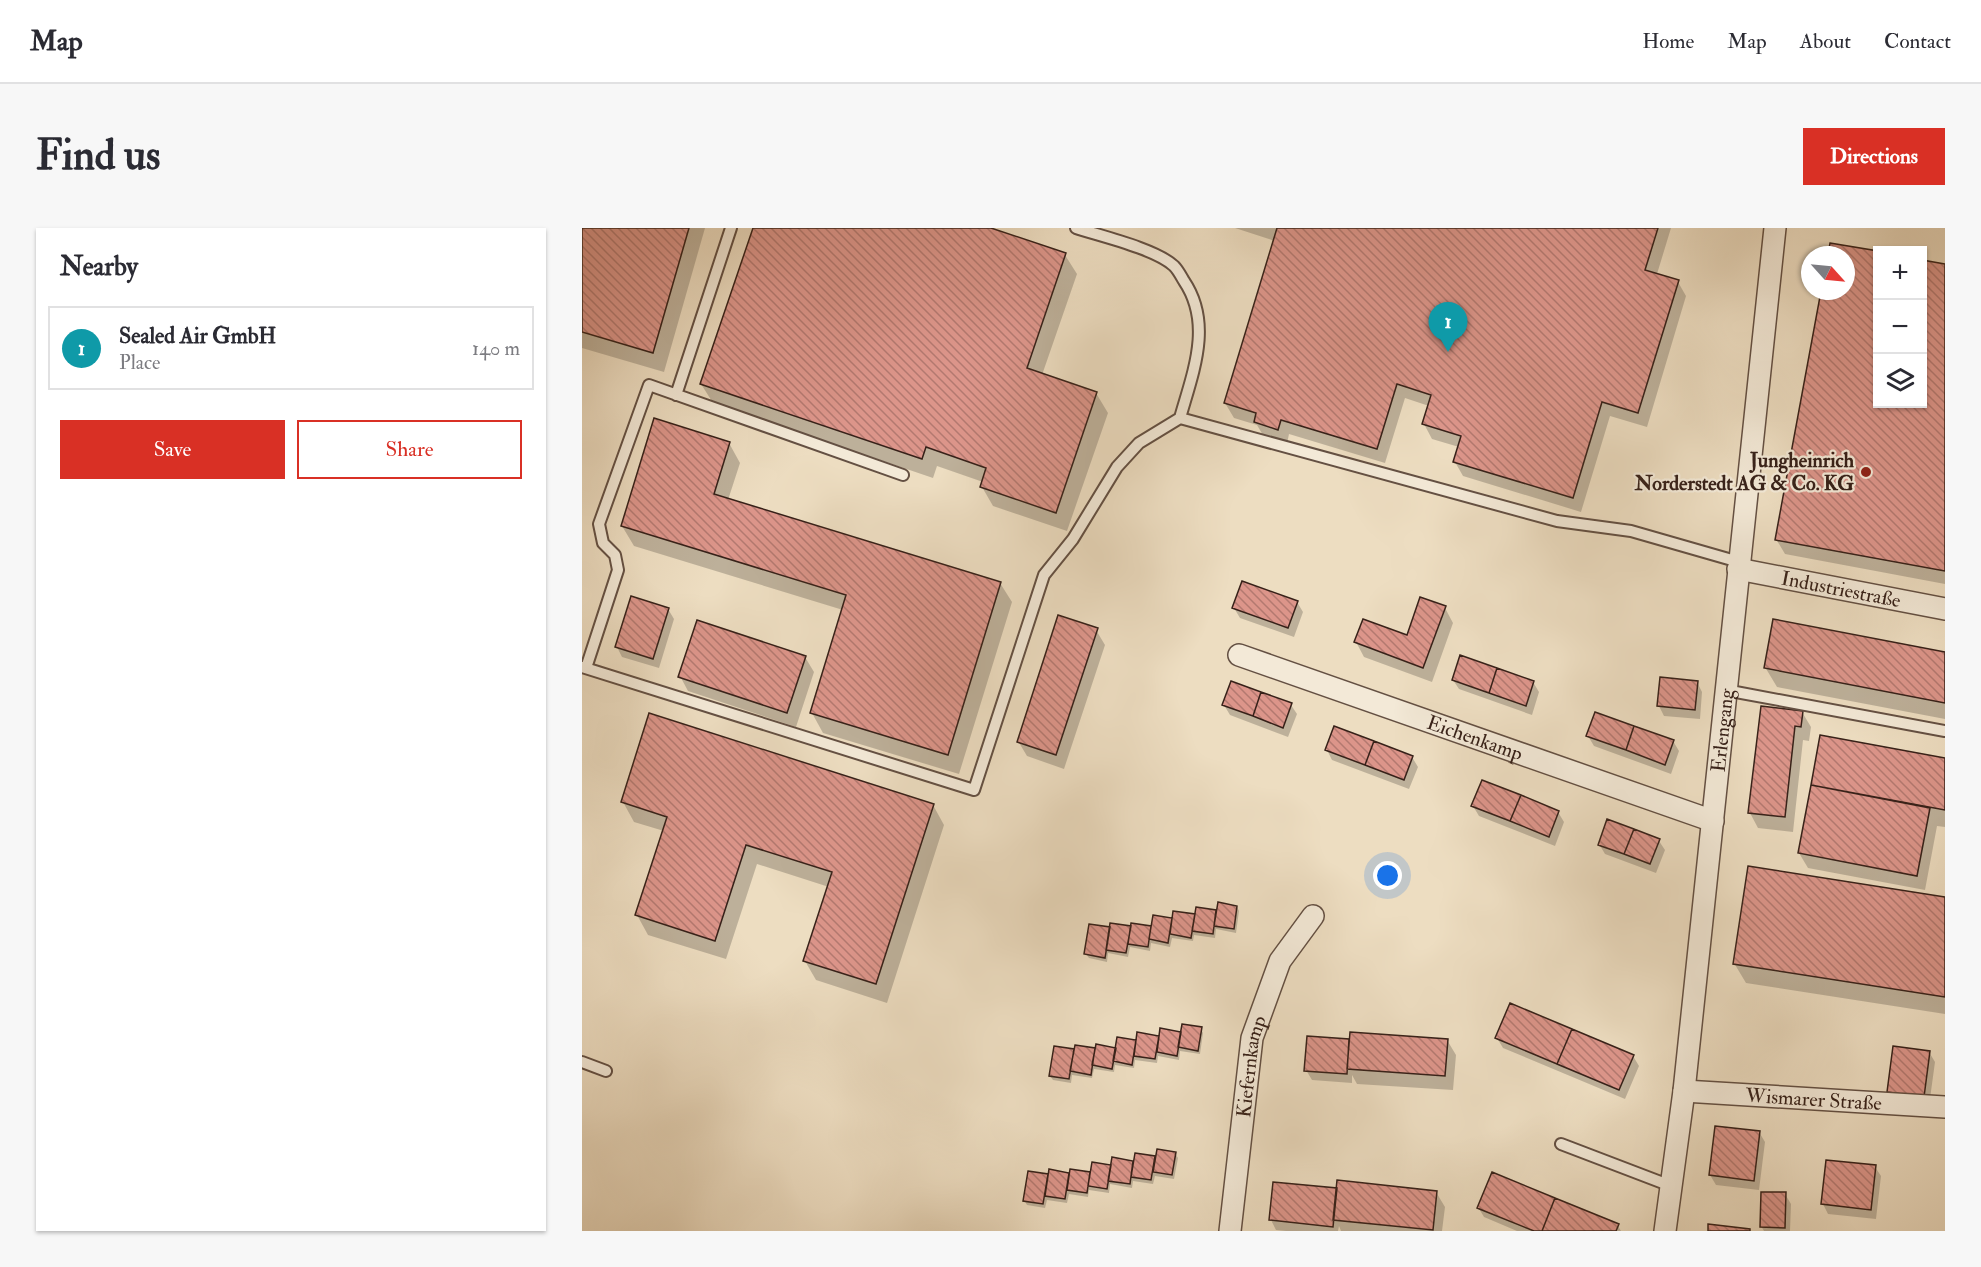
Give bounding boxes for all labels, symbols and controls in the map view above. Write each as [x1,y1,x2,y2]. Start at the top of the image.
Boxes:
text: Map [30,24,83,59]
text: Home [1642,28,1694,55]
text: Map [1727,28,1767,55]
text: About [1800,28,1851,55]
text: Contact [1884,28,1951,55]
button: Directions [1803,128,1945,185]
text: Find us [36,130,160,182]
north arrow [1801,246,1855,300]
map controls [1873,246,1927,408]
button: + [1873,246,1927,300]
text: Nearby [60,251,138,283]
button: − [1873,300,1927,354]
pin: 1 [1428,302,1468,352]
text: Sealed Air GmbH [119,322,276,350]
text: 1 [78,336,85,361]
text: 140 m [472,336,520,361]
text: Place [119,350,160,375]
button: layers [1873,354,1927,408]
button: Save [60,420,285,479]
button: Share [297,420,522,479]
place label: Jungheinrich Norderstedt AG & Co. KG [1634,448,1855,496]
marker: Jungheinrich Norderstedt AG & Co. KG [1859,465,1873,479]
street label: Industriestraße [1779,566,1903,613]
street label: Erlengang [1706,686,1739,773]
street label: Eichenkamp [1423,710,1526,767]
your location [1373,861,1402,890]
street label: Kiefernkamp [1231,1012,1273,1119]
street label: Wismarer Straße [1744,1083,1882,1116]

